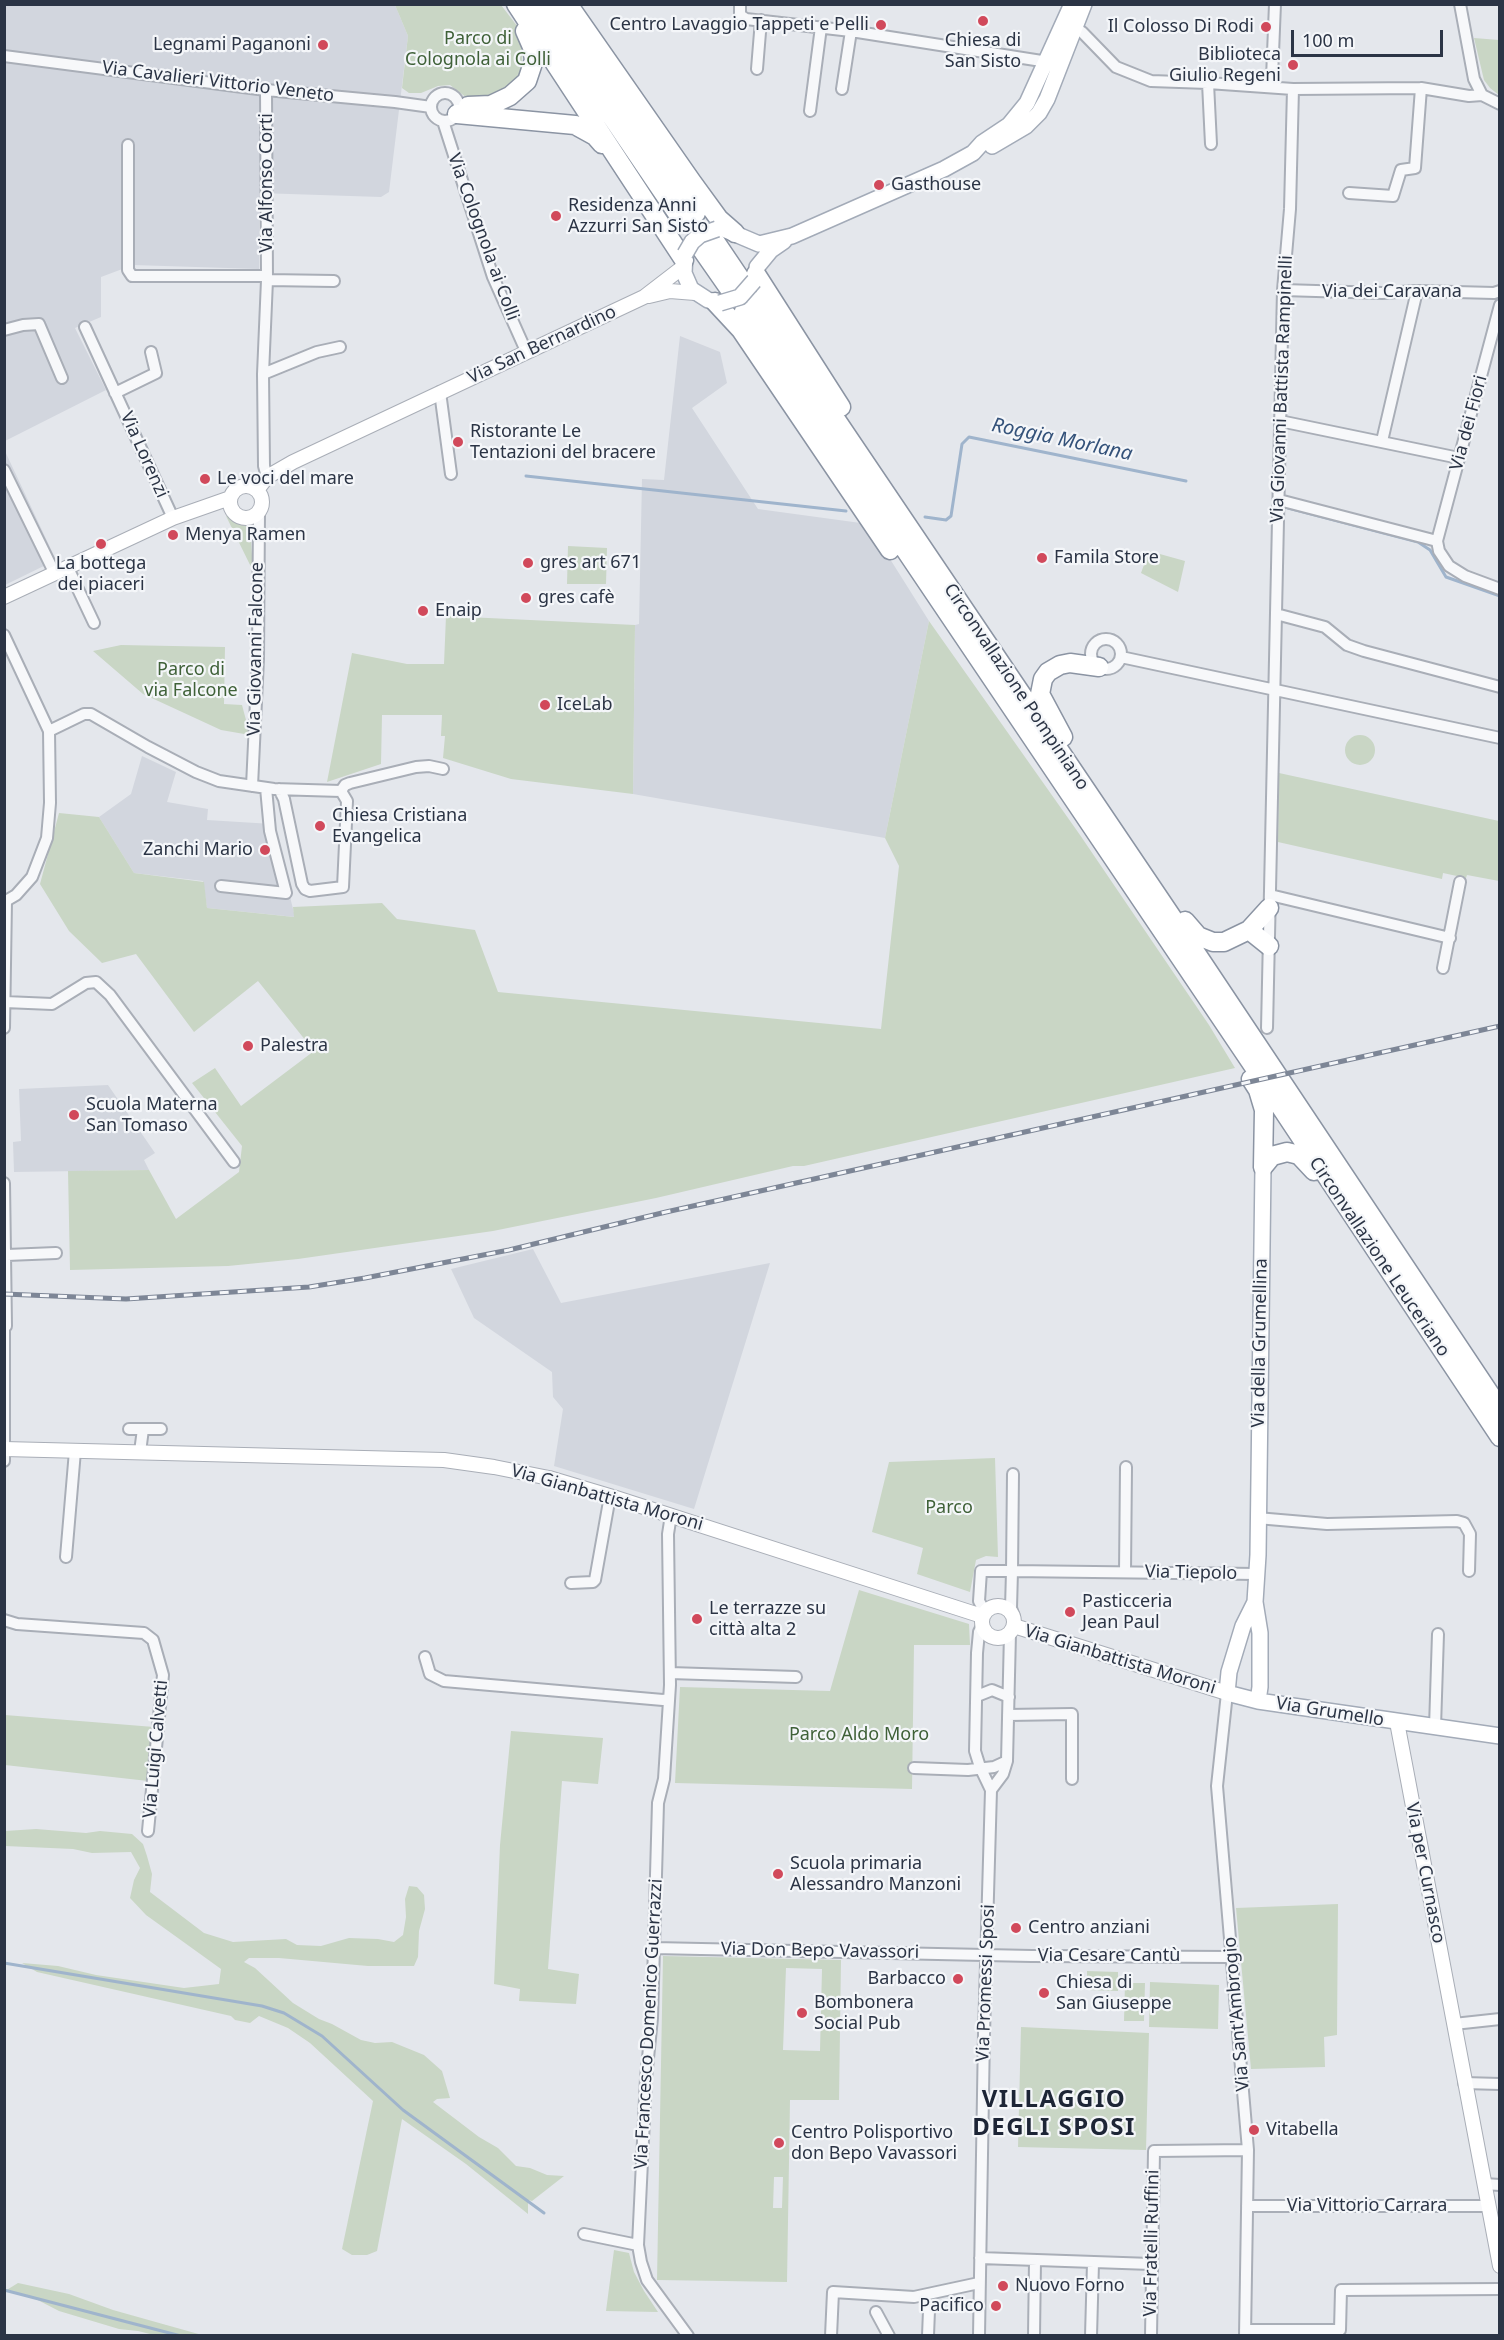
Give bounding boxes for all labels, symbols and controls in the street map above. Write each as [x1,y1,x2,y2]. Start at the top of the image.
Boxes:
place label: Centro Lavaggio Tappeti e Pelli [609,14,869,36]
marker: Chiesa di San Sisto [976,14,990,28]
place label: Il Colosso Di Rodi [1108,16,1254,38]
marker: Centro Lavaggio Tappeti e Pelli [874,18,888,32]
scale bar [1294,18,1446,56]
marker: Il Colosso Di Rodi [1259,20,1273,34]
park label: Parco di Colognola ai Colli [405,28,551,70]
text: 100 m [1302,28,1354,52]
place label: Chiesa di San Sisto [945,30,1021,72]
place label: Legnami Paganoni [153,34,311,56]
marker: Legnami Paganoni [316,38,330,52]
place label: Biblioteca Giulio Regeni [1169,44,1281,86]
street label: Via Cavalieri Vittorio Veneto [101,57,335,107]
marker: Biblioteca Giulio Regeni [1286,58,1300,72]
street label: Via Alfonso Corti [256,113,278,253]
street label: Via Colognola ai Colli [443,151,523,323]
place label: Gasthouse [891,174,981,196]
marker: Gasthouse [872,178,886,192]
place label: Residenza Anni Azzurri San Sisto [568,195,708,238]
marker: Residenza Anni Azzurri San Sisto [549,209,563,223]
street label: Via Giovanni Battista Rampinelli [1267,255,1297,523]
street label: Via dei Caravana [1322,281,1462,303]
street label: Via San Bernardino [464,301,620,389]
street label: Via dei Fiori [1446,373,1492,473]
street label: Via Lorenzi [115,409,173,501]
water label: Roggia Morlana [990,413,1134,467]
place label: Ristorante Le Tentazioni del bracere [470,421,656,464]
marker: Ristorante Le Tentazioni del bracere [451,435,465,449]
place label: Le voci del mare [217,468,354,490]
marker: Le voci del mare [198,472,212,486]
place label: Menya Ramen [185,524,306,546]
marker: Menya Ramen [166,528,180,542]
marker: La bottega dei piaceri [94,537,108,551]
place label: Famila Store [1054,547,1159,569]
marker: Famila Store [1035,551,1049,565]
place label: gres art 671 [540,552,641,574]
place label: La bottega dei piaceri [56,553,146,596]
marker: gres art 671 [521,556,535,570]
street label: Via Giovanni Falcone [244,562,268,736]
street label: Circonvallazione Pompiniano [939,580,1093,794]
place label: gres cafè [538,587,615,609]
marker: gres cafè [519,591,533,605]
place label: Enaip [435,600,482,622]
marker: Enaip [416,604,430,618]
park label: Parco di via Falcone [144,659,238,702]
place label: IceLab [557,694,612,716]
marker: IceLab [538,698,552,712]
place label: Chiesa Cristiana Evangelica [332,805,467,848]
marker: Chiesa Cristiana Evangelica [313,819,327,833]
place label: Zanchi Mario [143,839,253,861]
marker: Zanchi Mario [258,843,272,857]
place label: Palestra [260,1035,328,1057]
marker: Palestra [241,1039,255,1053]
place label: Scuola Materna San Tomaso [86,1094,218,1136]
marker: Scuola Materna San Tomaso [67,1108,81,1122]
street label: Circonvallazione Leuceriano [1304,1153,1454,1361]
street label: Via della Grumellina [1248,1258,1272,1428]
street label: Via Gianbattista Moroni [508,1460,706,1536]
park label: Parco [925,1497,973,1519]
street label: Via Tiepolo [1145,1561,1237,1585]
place label: Pasticceria Jean Paul [1082,1591,1172,1634]
place label: Le terrazze su città alta 2 [709,1598,826,1640]
marker: Pasticceria Jean Paul [1063,1605,1077,1619]
marker: Le terrazze su città alta 2 [690,1612,704,1626]
street label: Via Gianbattista Moroni [1022,1621,1218,1699]
street label: Via Luigi Calvetti [139,1679,173,1819]
street label: Via Grumello [1274,1693,1386,1731]
park label: Parco Aldo Moro [789,1724,929,1746]
street label: Via per Curnasco [1401,1801,1449,1945]
place label: Scuola primaria Alessandro Manzoni [790,1853,961,1896]
marker: Scuola primaria Alessandro Manzoni [771,1867,785,1881]
street label: Via Francesco Domenico Guerrazzi [631,1878,667,2170]
street label: Via Promessi Sposi [972,1904,1000,2062]
place label: Centro anziani [1028,1917,1150,1939]
marker: Centro anziani [1009,1921,1023,1935]
street label: Via Sant'Ambrogio [1219,1936,1255,2092]
street label: Via Don Bepo Vavassori [721,1938,919,1964]
street label: Via Cesare Cantù [1038,1945,1180,1967]
place label: Barbacco [867,1968,946,1990]
marker: Barbacco [951,1972,965,1986]
place label: Chiesa di San Giuseppe [1056,1972,1172,2014]
marker: Chiesa di San Giuseppe [1037,1986,1051,2000]
place label: Bombonera Social Pub [814,1992,914,2034]
marker: Bombonera Social Pub [795,2006,809,2020]
district label: VILLAGGIO DEGLI SPOSI [972,2086,1136,2142]
place label: Vitabella [1266,2119,1339,2141]
place label: Centro Polisportivo don Bepo Vavassori [791,2122,957,2164]
marker: Vitabella [1247,2123,1261,2137]
marker: Centro Polisportivo don Bepo Vavassori [772,2136,786,2150]
street label: Via Fratelli Ruffini [1140,2169,1164,2317]
street label: Via Vittorio Carrara [1287,2195,1447,2217]
place label: Nuovo Forno [1015,2275,1125,2297]
marker: Nuovo Forno [996,2279,1010,2293]
place label: Pacifico [919,2295,984,2317]
marker: Pacifico [989,2299,1003,2313]

